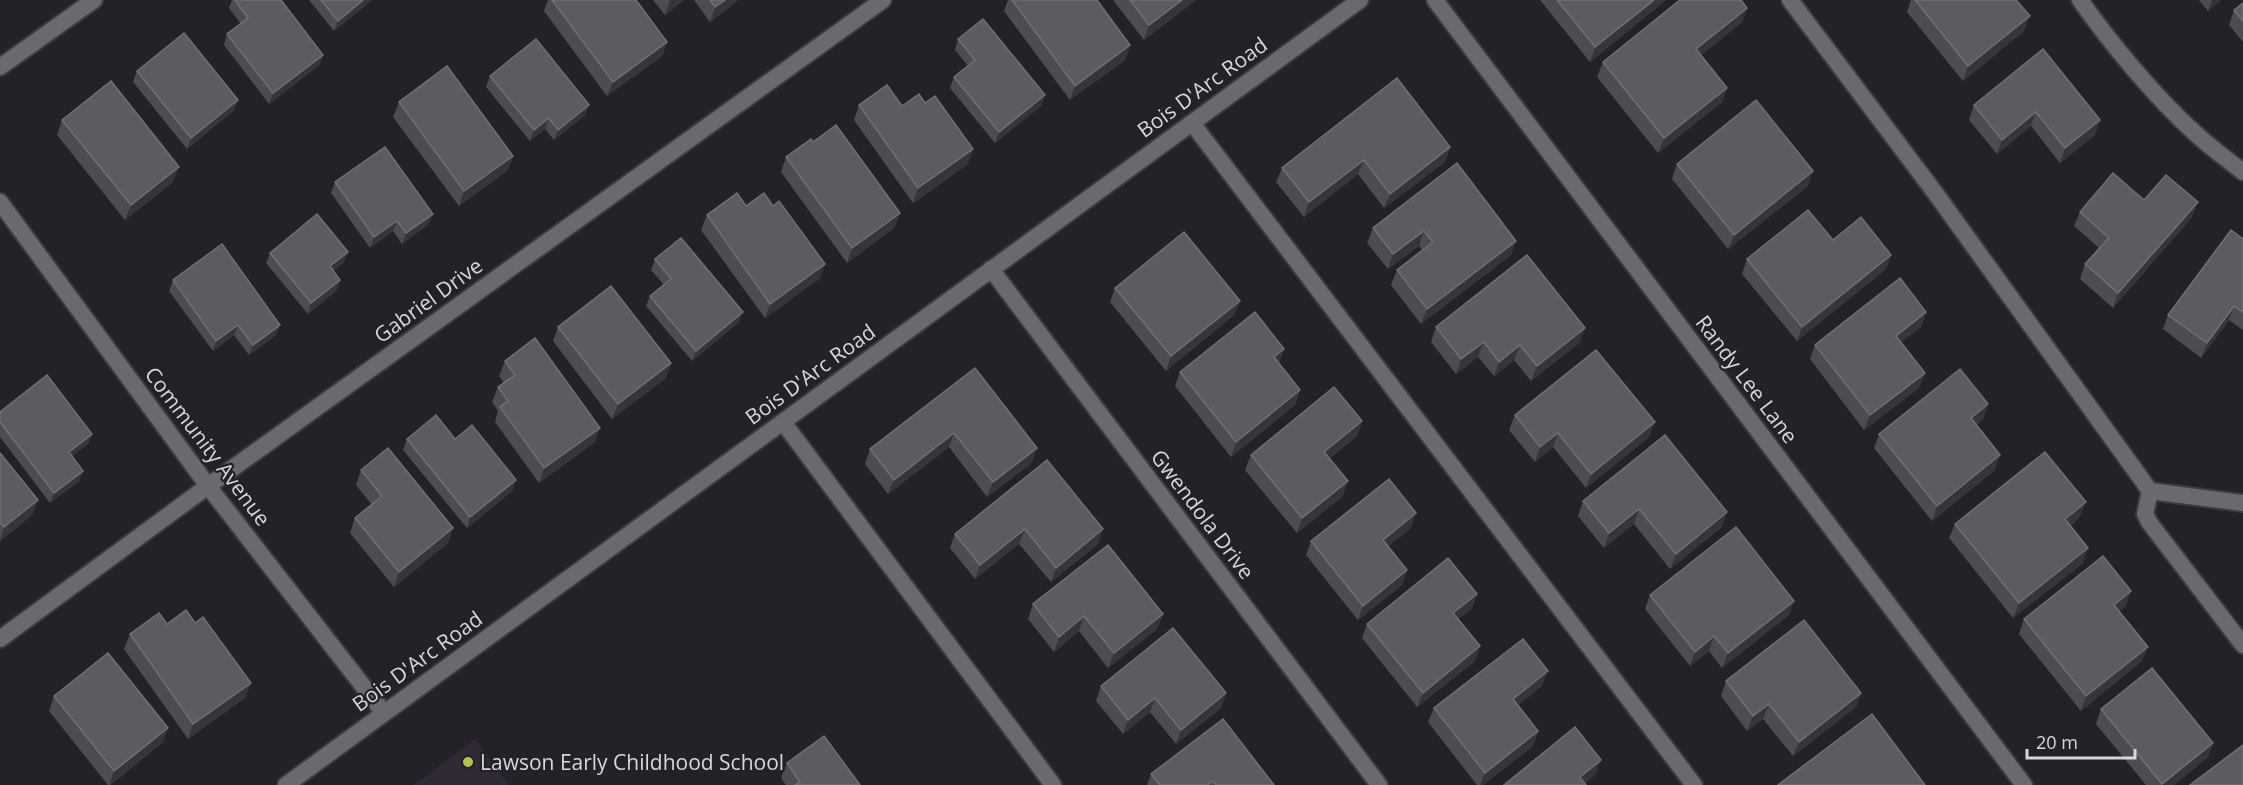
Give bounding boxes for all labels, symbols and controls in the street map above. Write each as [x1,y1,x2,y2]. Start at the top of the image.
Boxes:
street label: Bois D'Arc Road [1131,30,1273,144]
street label: Gabriel Drive [368,251,488,349]
street label: Randy Lee Lane [1690,309,1804,449]
street label: Bois D'Arc Road [739,317,881,431]
street label: Community Avenue [139,361,277,531]
street label: Gwendola Drive [1145,443,1261,585]
street label: Bois D'Arc Road [346,604,488,718]
scale bar [2027,722,2135,760]
text: 20 m [2036,730,2078,754]
place label: Lawson Early Childhood School [480,748,784,776]
marker: Lawson Early Childhood School [461,755,475,769]

